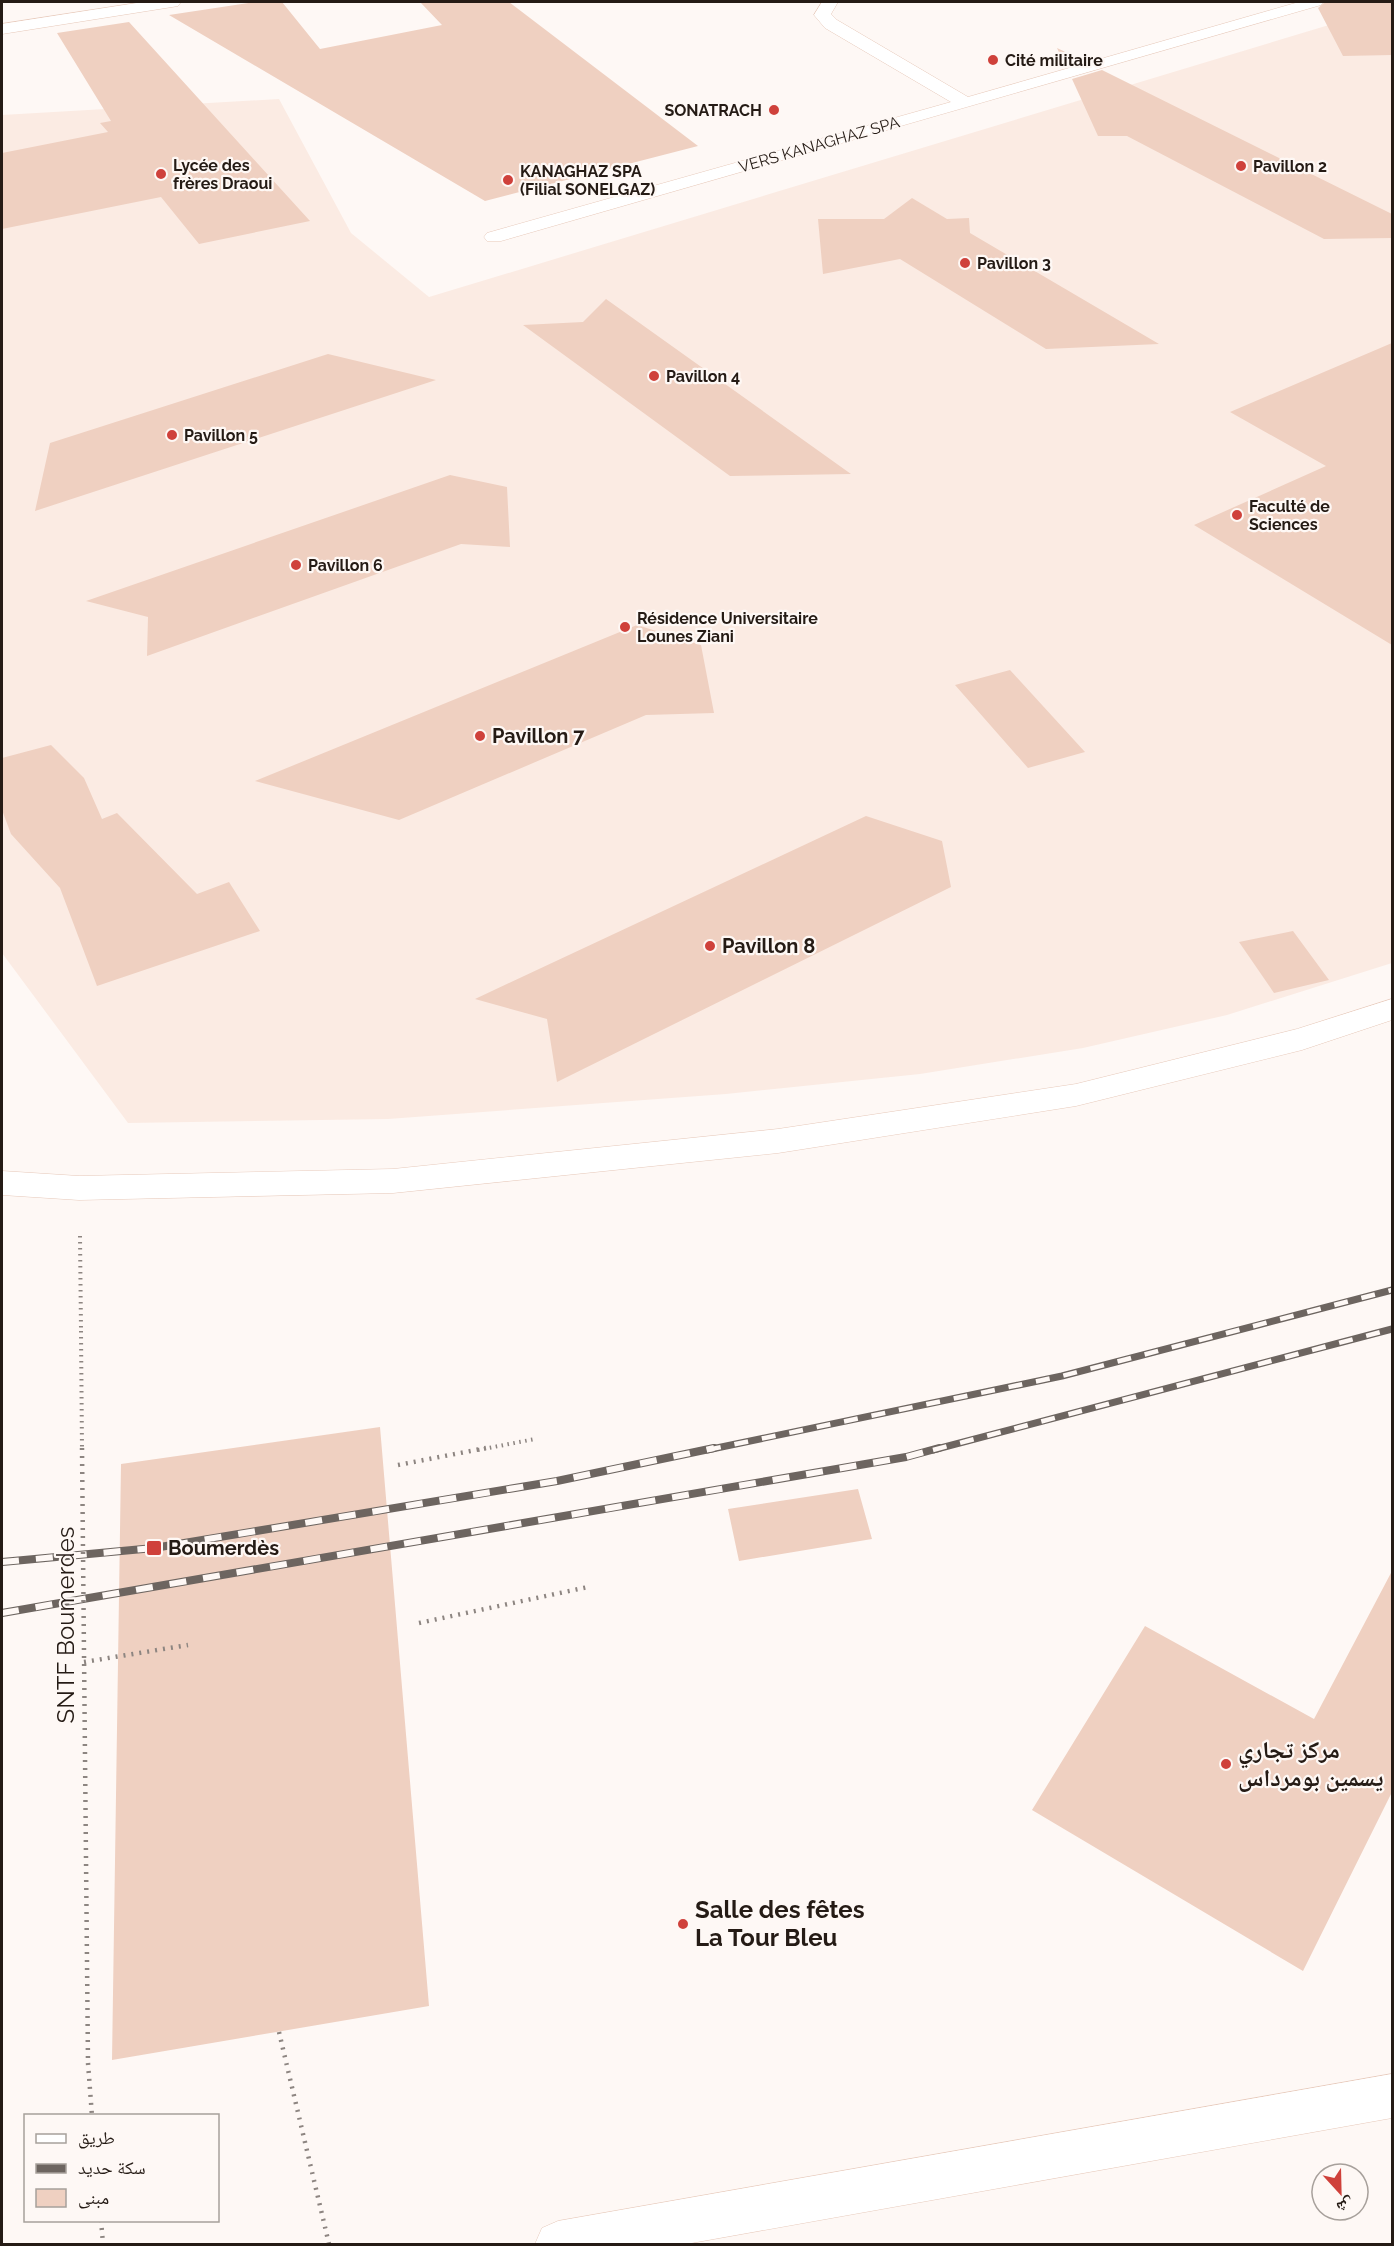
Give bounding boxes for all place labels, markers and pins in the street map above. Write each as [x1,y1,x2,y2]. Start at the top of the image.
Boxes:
place label: Cité militaire [1005,51,1103,70]
marker: Cité militaire [986,53,1000,67]
place label: SONATRACH [664,101,762,120]
marker: SONATRACH [767,103,781,117]
place label: Lycée des frères Draoui [173,156,272,193]
place label: Pavillon 2 [1253,157,1327,176]
marker: Pavillon 2 [1234,159,1248,173]
place label: KANAGHAZ SPA (Filial SONELGAZ) [520,162,655,199]
marker: Lycée des frères Draoui [154,167,168,181]
marker: KANAGHAZ SPA (Filial SONELGAZ) [501,173,515,187]
place label: Pavillon 3 [977,254,1051,273]
marker: Pavillon 3 [958,256,972,270]
place label: Pavillon 4 [666,367,740,386]
marker: Pavillon 4 [647,369,661,383]
place label: Pavillon 5 [184,426,258,445]
marker: Pavillon 5 [165,428,179,442]
place label: Faculté de Sciences [1249,497,1330,534]
marker: Faculté de Sciences [1230,508,1244,522]
place label: Pavillon 6 [308,556,383,575]
marker: Pavillon 6 [289,558,303,572]
place label: Résidence Universitaire Lounes Ziani [637,609,818,646]
marker: Résidence Universitaire Lounes Ziani [618,620,632,634]
place label: Pavillon 7 [492,724,585,748]
marker: Pavillon 7 [473,729,487,743]
place label: Pavillon 8 [722,934,815,958]
marker: Pavillon 8 [703,939,717,953]
place label: Boumerdès [168,1536,279,1560]
marker: Boumerdès [145,1539,163,1557]
place label: مركز تجاري يسمين بومرداس [1238,1735,1384,1792]
marker: مركز تجاري يسمين بومرداس [1219,1757,1233,1771]
place label: Salle des fêtes La Tour Bleu [695,1895,865,1952]
marker: Salle des fêtes La Tour Bleu [676,1917,690,1931]

